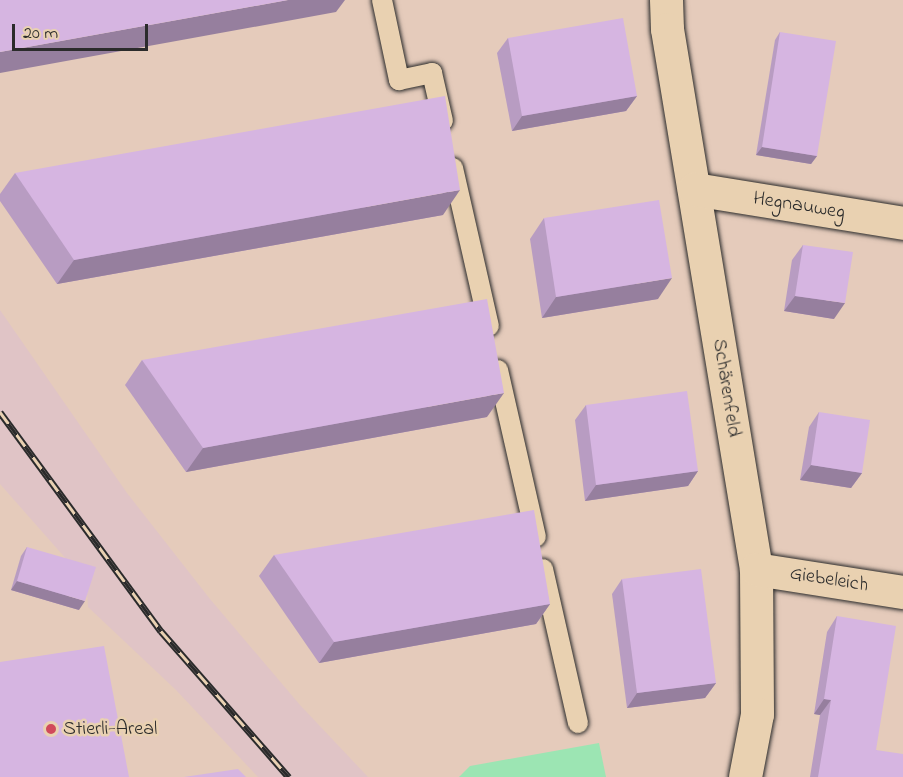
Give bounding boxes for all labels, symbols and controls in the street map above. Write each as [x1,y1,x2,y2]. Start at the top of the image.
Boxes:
scale bar [15,12,152,50]
text: 20 m [23,21,58,47]
street label: Hegnauweg [751,187,847,225]
street label: Schärenfeld [706,337,746,439]
street label: Giebeleich [788,562,870,598]
place label: Stierli-Areal [63,717,157,741]
marker: Stierli-Areal [44,722,58,736]

